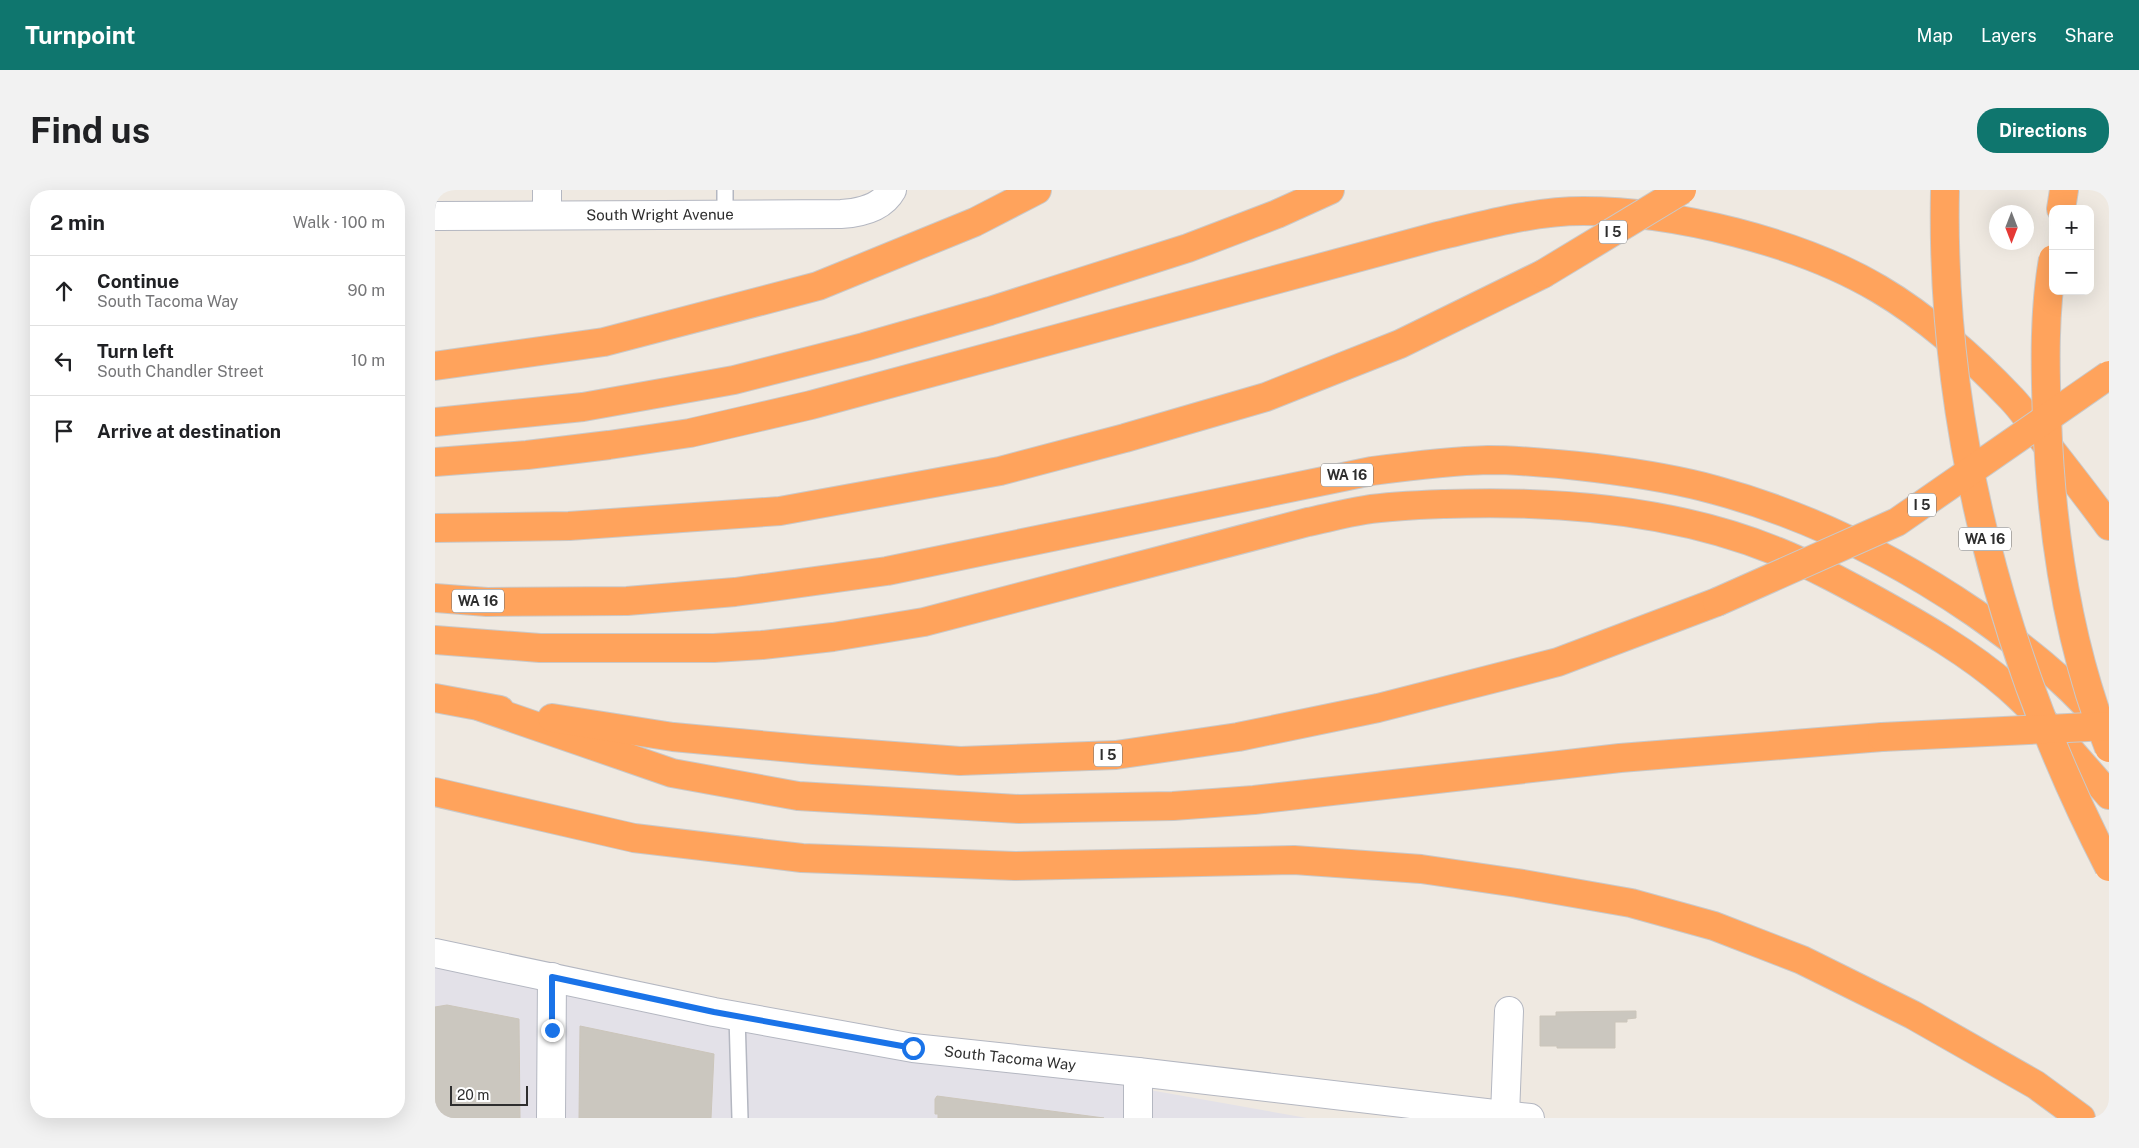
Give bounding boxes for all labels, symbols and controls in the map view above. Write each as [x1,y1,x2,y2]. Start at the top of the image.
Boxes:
text: Turnpoint [25,21,135,49]
text: Map [1917,25,1953,46]
text: Layers [1981,25,2037,46]
text: Share [2065,25,2114,46]
button: Directions [1977,108,2109,153]
text: Find us [30,110,150,151]
north arrow [1989,205,2034,250]
map controls [2049,205,2094,295]
button: + [2049,205,2094,250]
street label: South Wright Avenue [586,206,734,223]
text: 2 min [50,210,105,235]
text: Walk · 100 m [293,213,385,232]
road number: I 5 [1599,221,1627,244]
button: − [2049,250,2094,295]
text: Continue [97,270,179,292]
icon: ahead [50,277,78,305]
text: 90 m [348,281,385,300]
text: South Tacoma Way [97,292,238,311]
text: Turn left [97,340,174,362]
icon: left [50,347,78,375]
text: 10 m [351,351,385,370]
text: South Chandler Street [97,362,264,381]
icon: arrive [50,417,78,445]
text: Arrive at destination [97,420,281,442]
road number: WA 16 [1321,464,1373,486]
road number: I 5 [1908,494,1936,516]
road number: WA 16 [1959,528,2011,550]
road number: WA 16 [452,590,504,612]
road number: I 5 [1094,744,1122,766]
route end [541,1019,564,1042]
route start [902,1037,925,1060]
street label: South Tacoma Way [943,1042,1077,1073]
scale bar [450,1083,527,1106]
text: 20 m [457,1087,489,1103]

